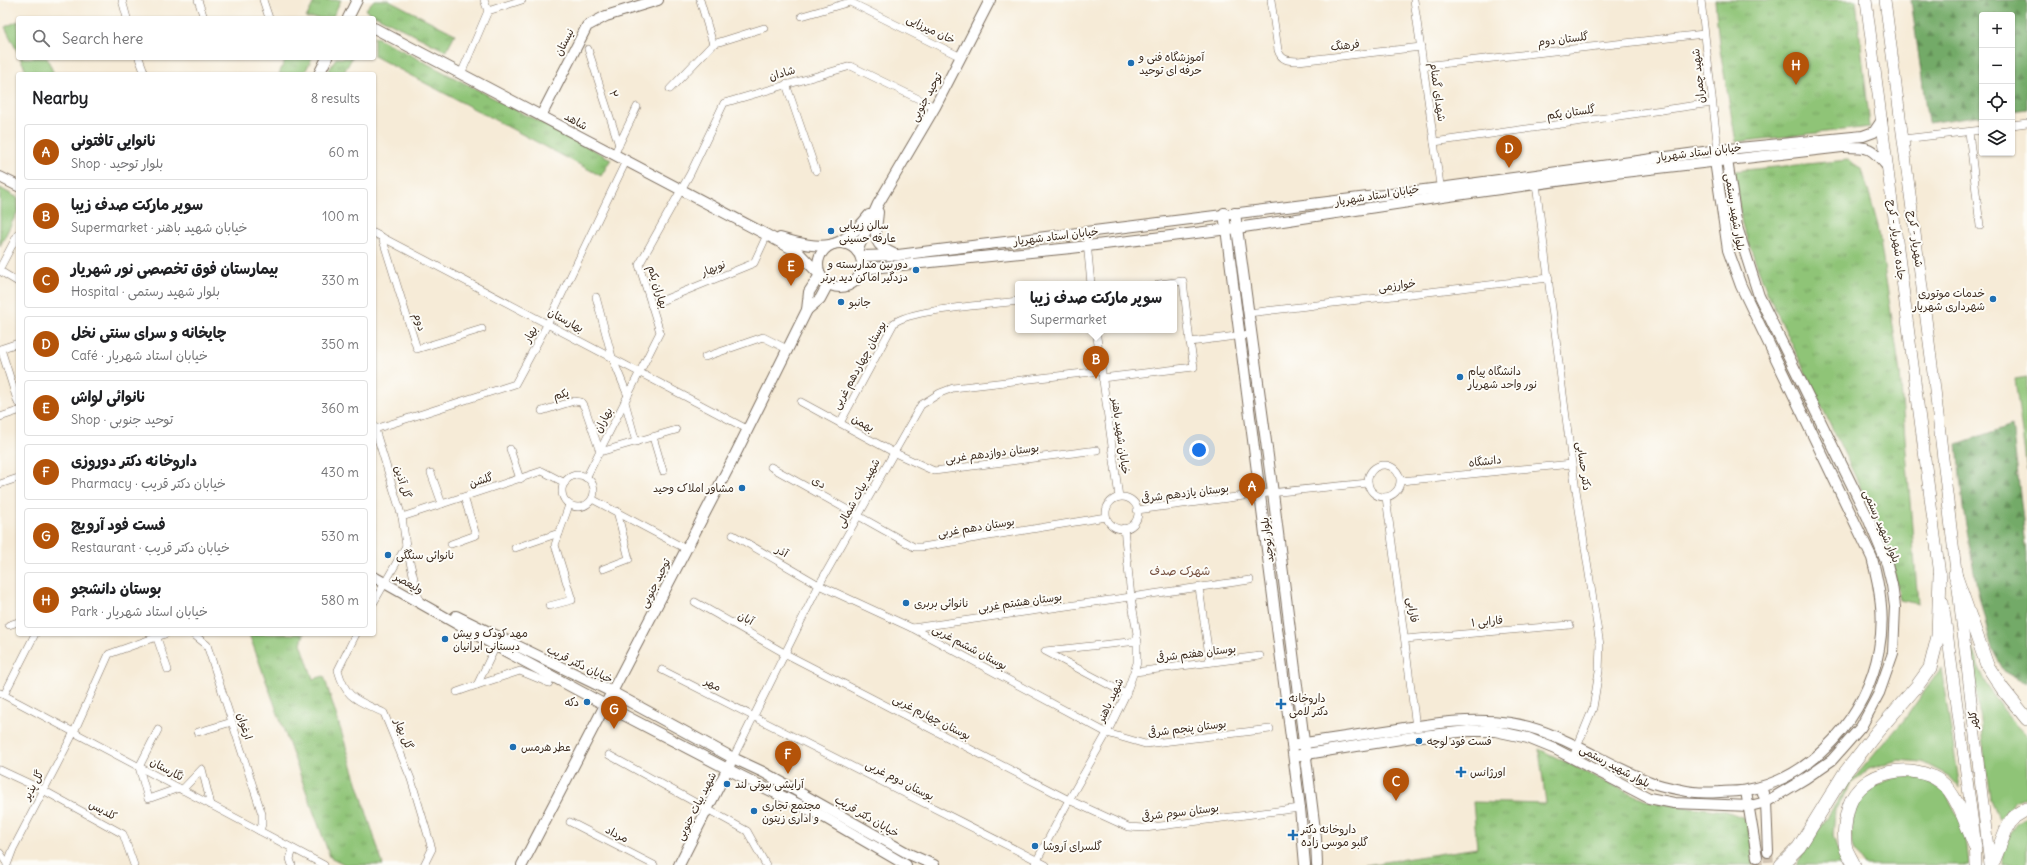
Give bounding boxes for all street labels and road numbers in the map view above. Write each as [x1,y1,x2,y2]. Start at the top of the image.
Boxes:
street label: خان میرزایی [904,11,958,48]
street label: نيستان [551,26,577,58]
street label: گلستان دوم [1537,29,1590,51]
street label: فرهنگ [1330,37,1360,53]
street label: شهید چمران [1688,48,1708,104]
street label: شهدای گمنام [1425,62,1449,123]
street label: شادان [767,63,797,83]
street label: توحید جنوبی [907,69,946,124]
street label: ۲ [606,88,622,100]
street label: گلستان یکم [1546,102,1597,124]
street label: شاهد [562,109,590,133]
street label: خیابان استاد شهریار [1655,140,1742,165]
street label: بلوار شهید رستمی [1721,172,1748,252]
street label: خیابان استاد شهریار [1333,181,1420,210]
street label: جاده شهریار - کرج [1884,199,1909,281]
street label: شهریار - کرج [1905,210,1926,268]
street label: خیابان استاد شهریار [1012,224,1099,249]
street label: نوبهار [698,257,728,281]
street label: بهاران یکم [643,264,671,311]
street label: خوارزمی [1377,276,1417,295]
street label: بهارستان [545,305,586,336]
street label: دوم [409,311,429,333]
street label: بوستان چهاردهم غربی [829,318,891,413]
street label: بهار [519,323,541,346]
street label: یکم [552,385,571,405]
street label: خیابان شهید باهنر [1108,396,1133,475]
street label: بهاران [591,405,616,435]
street label: بهمن [849,411,877,436]
street label: بوستان دوازدهم غربی [944,440,1040,468]
street label: دکتر حسابی [1573,441,1594,492]
street label: دانشگاه [1468,452,1502,470]
street label: شهید بیات شمالی [833,456,884,531]
street label: گل آذین [391,464,415,500]
street label: گلشن [467,469,495,490]
street label: دی [810,473,828,491]
street label: بوستان یازدهم شرقی [1140,481,1230,507]
street label: بلوار شهید رستمی [1859,487,1904,565]
street label: بوستان دهم غربی [937,514,1016,542]
street label: بلوار توحید [1257,516,1278,563]
street label: آذر [772,541,792,561]
street label: توحید جنوبی [637,555,675,611]
street label: ولیعصر [391,569,426,597]
street label: بوستان هشتم غربی [977,589,1063,617]
street label: فارابی [1403,597,1422,624]
street label: آبان [735,608,757,629]
street label: فارابی ۱ [1470,613,1504,630]
street label: بوستان ششم غربی [929,621,1010,674]
street label: بوستان هفتم شرقی [1155,641,1237,667]
street label: خیابان دکتر قریب [544,642,615,687]
street label: مهر [701,674,724,694]
street label: شهید باهنر [1093,676,1127,726]
street label: بوستان چهارم غربی [890,691,973,745]
street label: کلهر [1965,710,1981,731]
street label: ارغوان [233,711,256,742]
street label: گل بهار [390,716,417,752]
street label: بوستان پنجم شرقی [1147,716,1227,742]
street label: بلوار شهید رستمی [1577,741,1653,791]
street label: نگارستان [148,754,186,784]
street label: بوستان دوم غربی [863,757,936,805]
street label: گل پذیر [19,767,47,803]
street label: شهید بیات جنوبی [673,769,720,843]
street label: خیابان دکتر قریب [832,792,902,841]
street label: کلدیس [86,797,120,823]
street label: بوستان سوم شرقی [1141,800,1220,826]
street label: مرداد [603,822,631,846]

